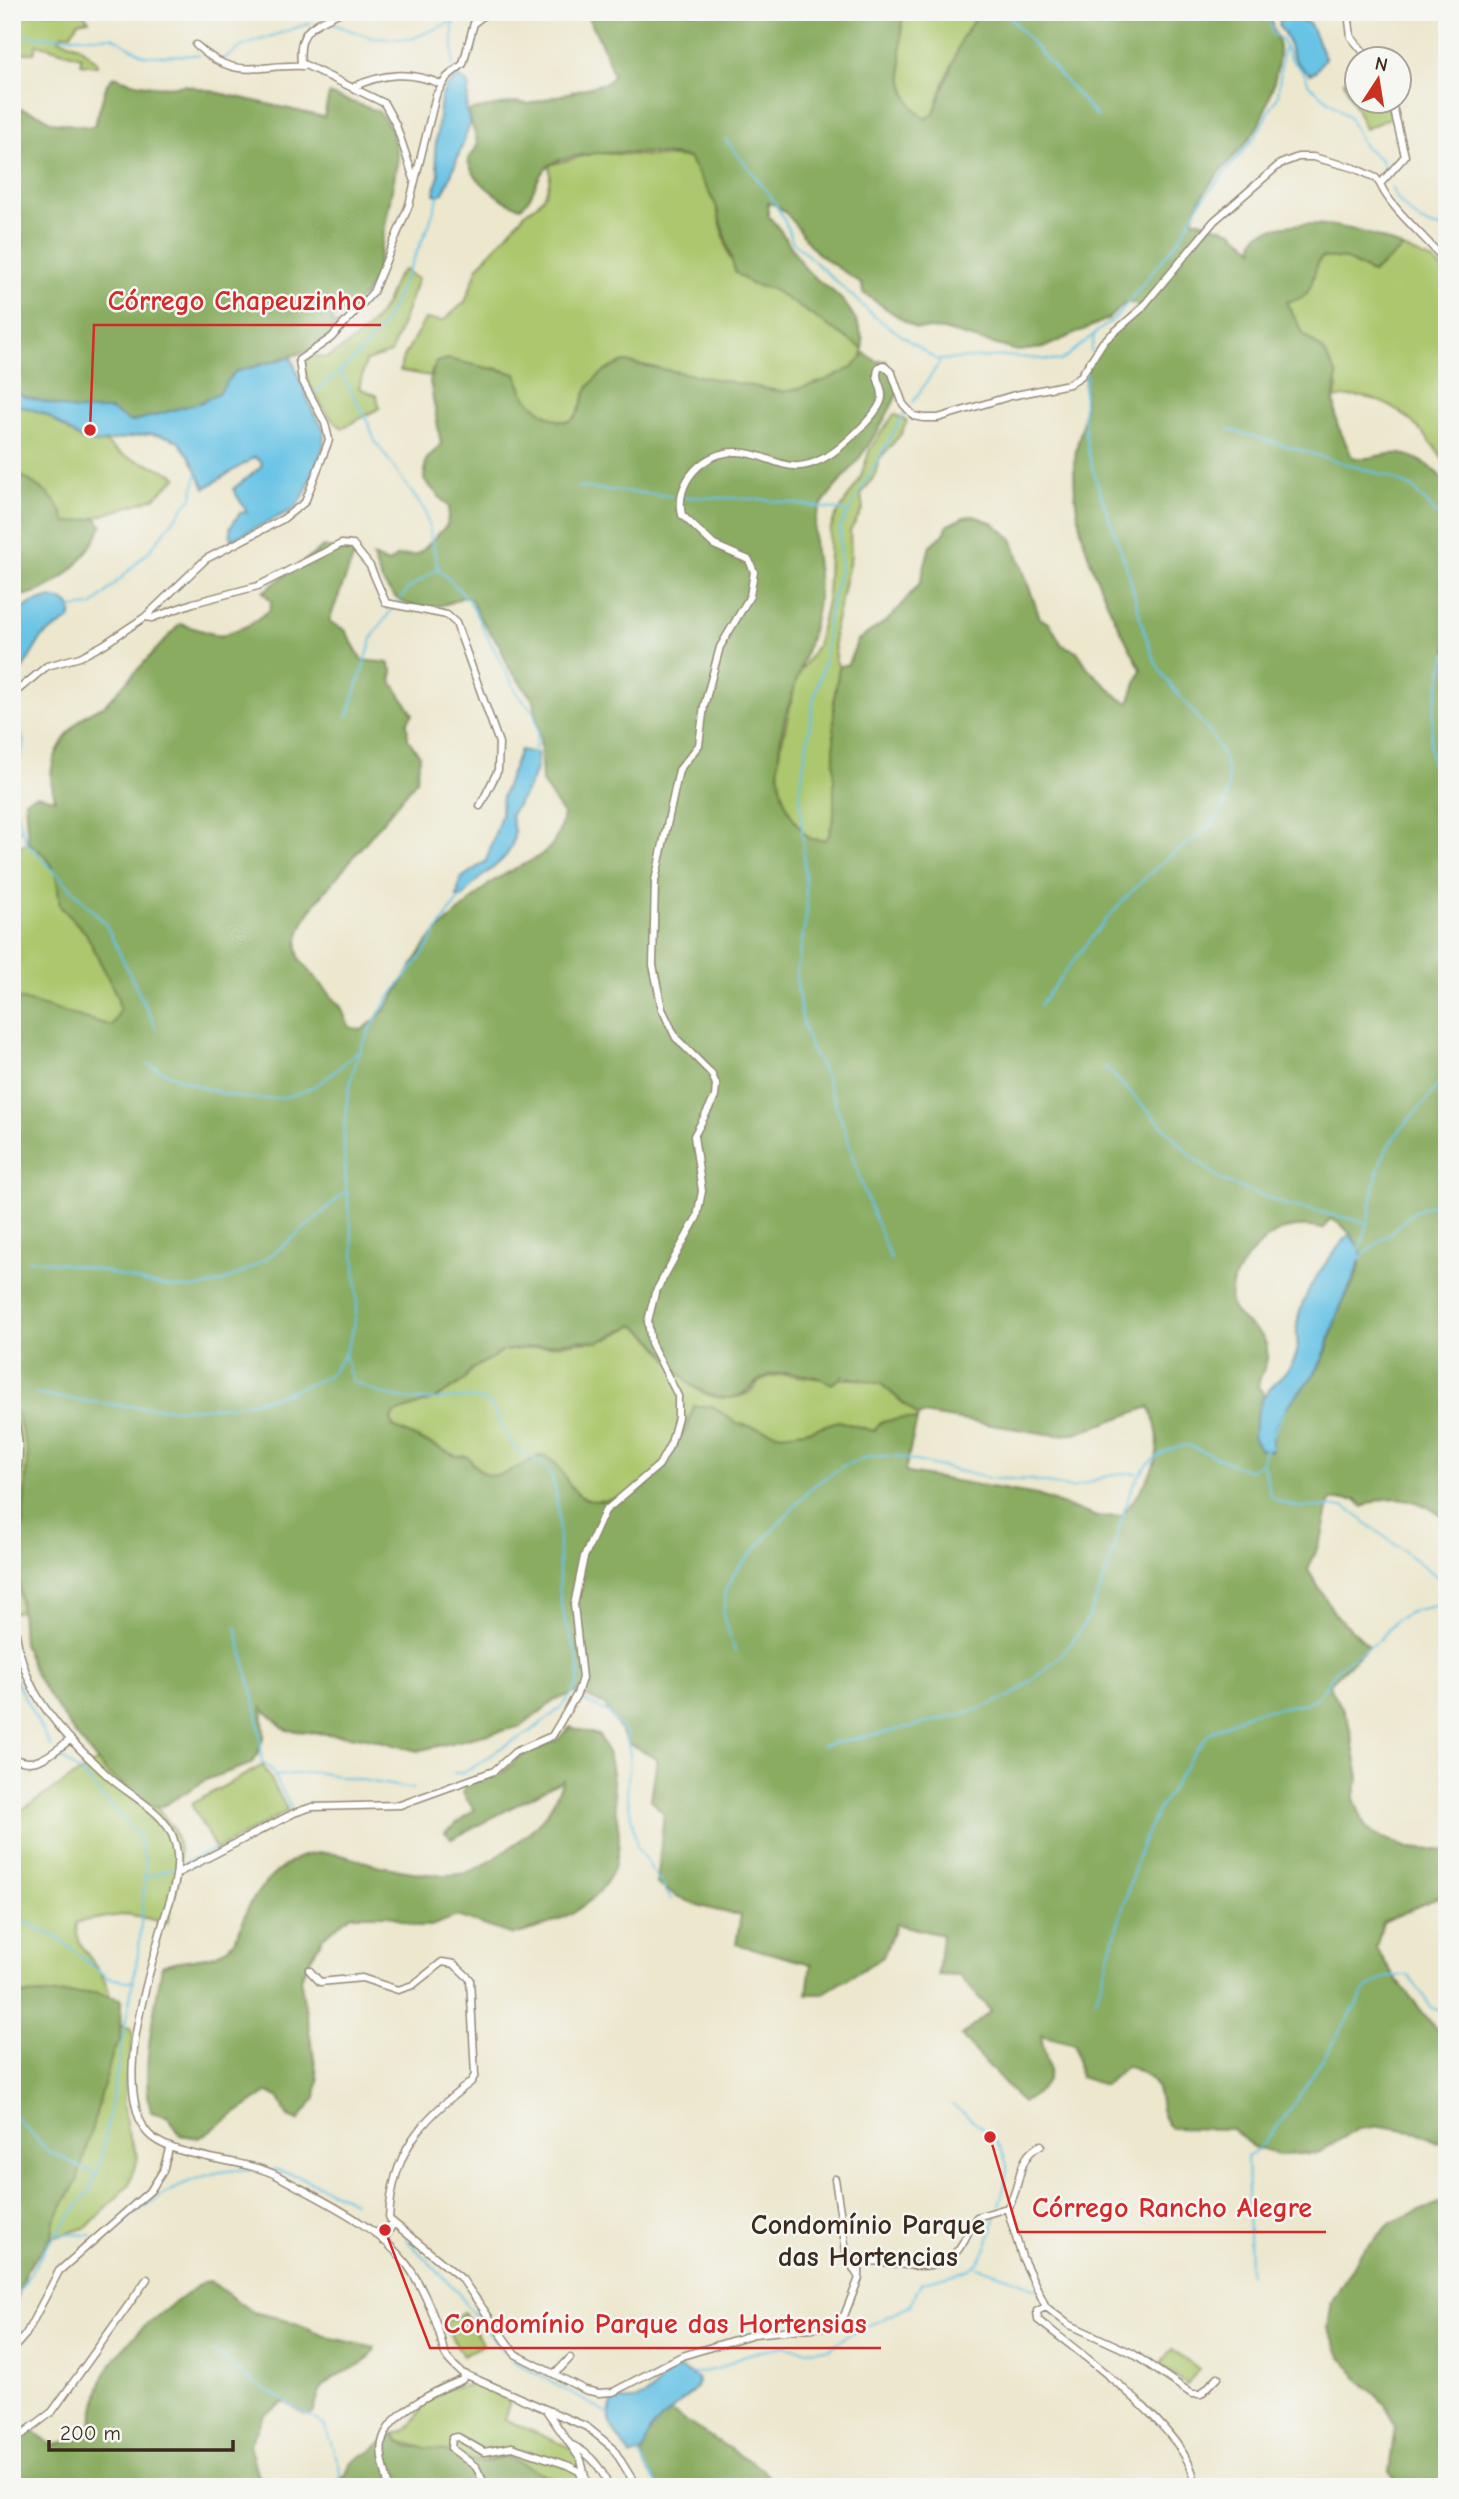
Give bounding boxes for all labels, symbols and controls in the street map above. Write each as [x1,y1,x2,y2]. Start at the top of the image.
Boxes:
north arrow [1344,46,1414,116]
text: N [1373,52,1390,76]
callout: Córrego Chapeuzinho [94,276,381,325]
text: Córrego Chapeuzinho [108,285,366,317]
callout: Córrego Rancho Alegre [1018,2183,1326,2232]
text: Córrego Rancho Alegre [1032,2192,1312,2224]
district label: Condomínio Parque das Hortencias [751,2209,985,2273]
callout: Condomínio Parque das Hortensias [430,2299,881,2348]
text: Condomínio Parque das Hortensias [443,2308,867,2340]
scale bar [49,2408,233,2452]
text: 200 m [60,2421,121,2445]

